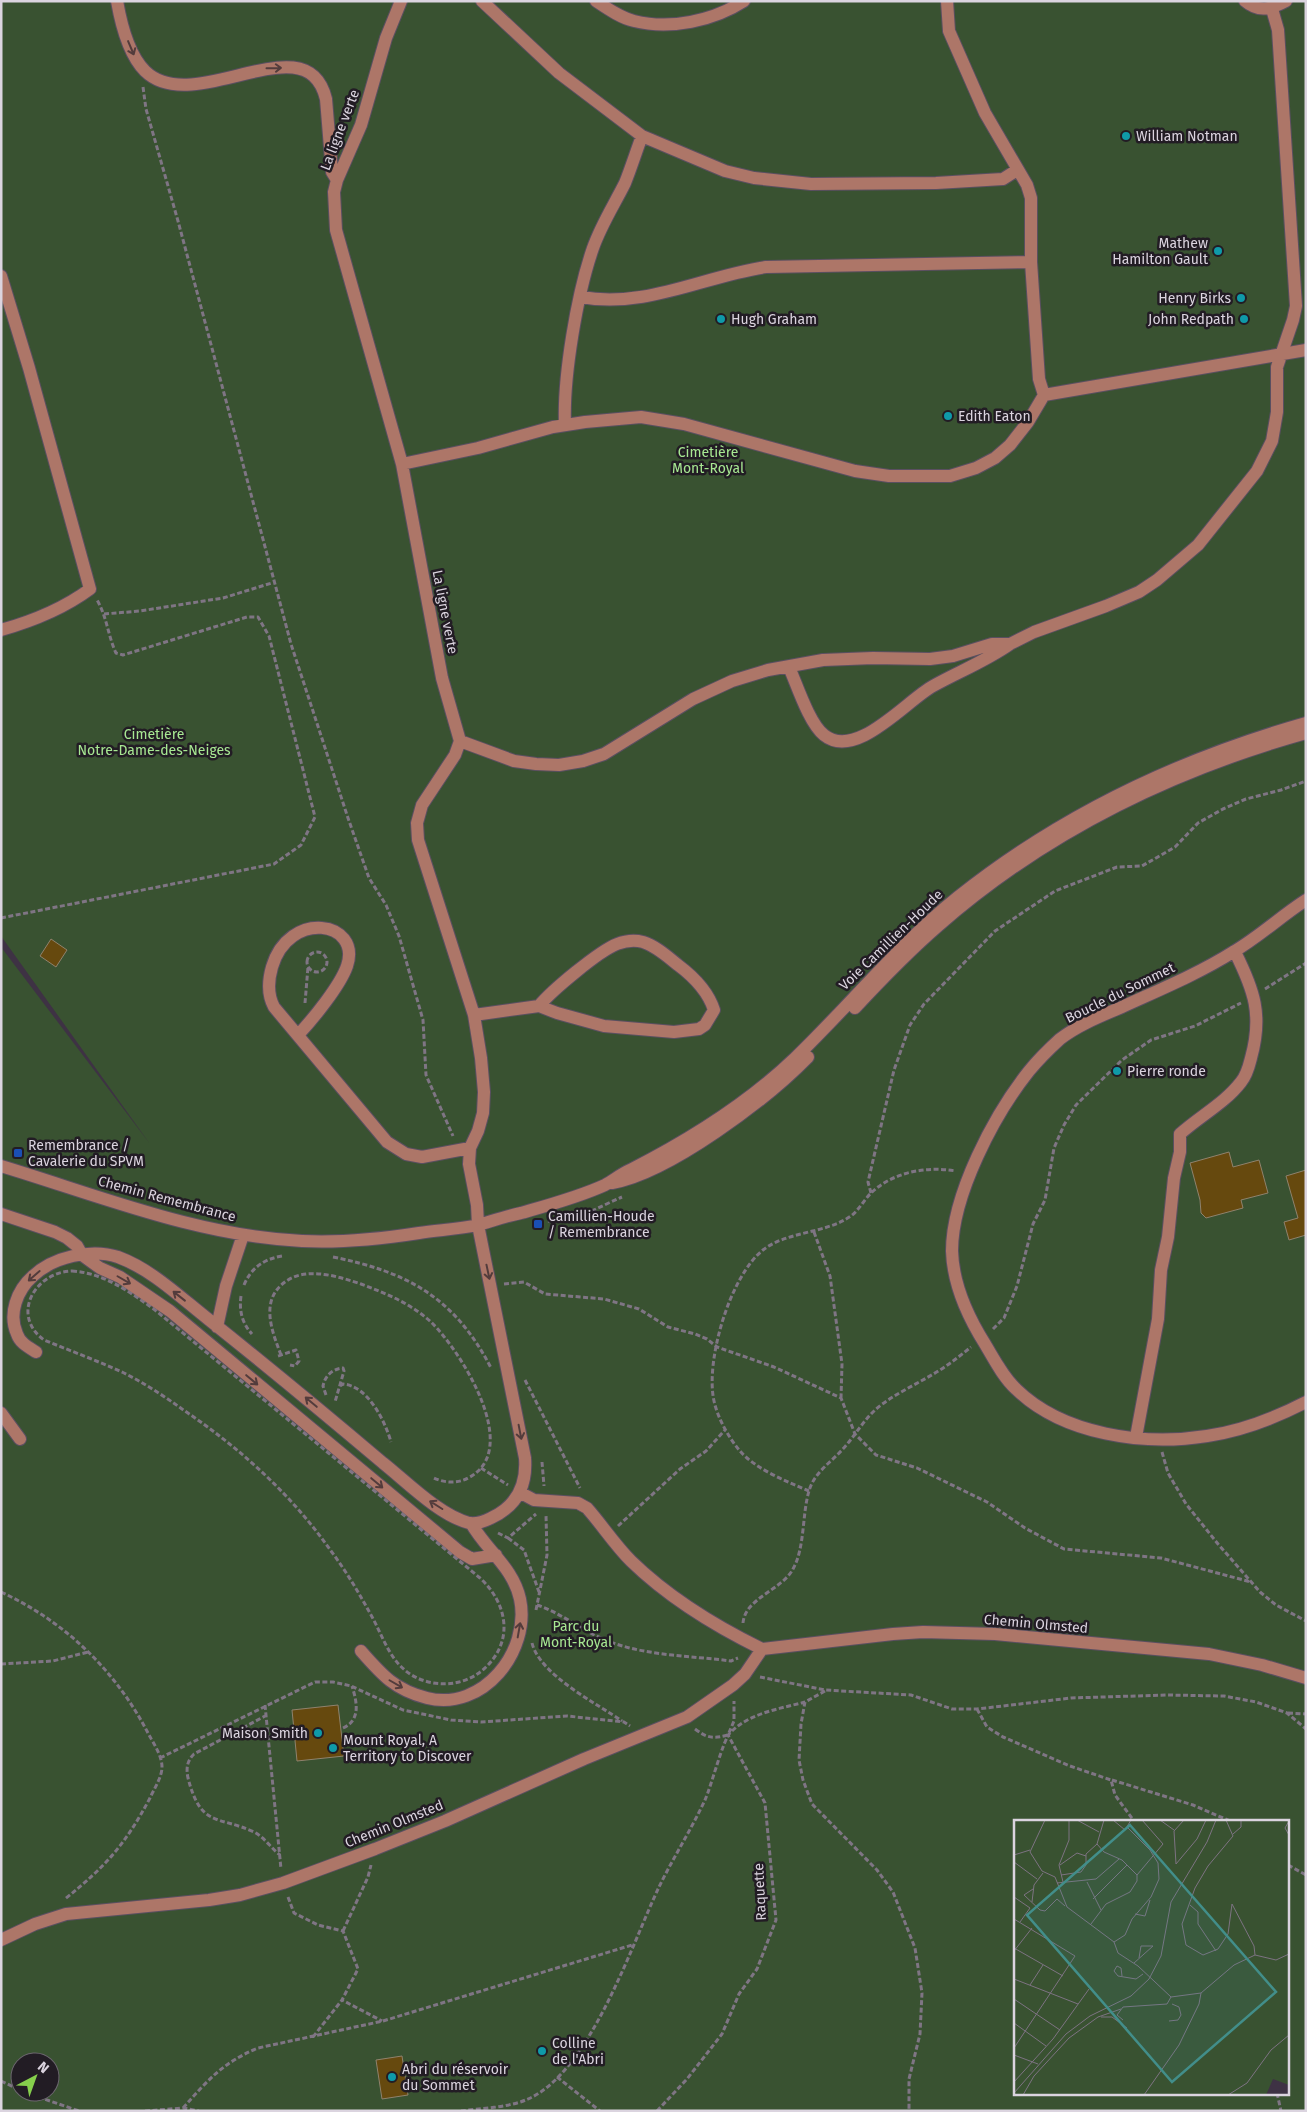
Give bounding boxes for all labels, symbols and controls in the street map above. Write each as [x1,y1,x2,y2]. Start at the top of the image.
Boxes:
one-way arrow [127,40,136,55]
one-way arrow [266,63,282,72]
street label: La ligne verte [317,87,363,173]
place label: William Notman [1136,128,1238,145]
marker: William Notman [1120,130,1132,142]
place label: Mathew Hamilton Gault [1112,235,1209,268]
marker: Mathew Hamilton Gault [1212,245,1224,257]
place label: Henry Birks [1158,290,1231,307]
marker: Henry Birks [1235,292,1247,304]
place label: Hugh Graham [731,311,817,328]
place label: John Redpath [1148,311,1234,328]
marker: Hugh Graham [715,313,727,325]
marker: John Redpath [1238,313,1250,325]
place label: Edith Eaton [958,408,1031,425]
marker: Edith Eaton [942,410,954,422]
park label: Cimetière Mont-Royal [672,444,744,477]
street label: La ligne verte [429,568,461,656]
park label: Cimetière Notre-Dame-des-Neiges [77,726,231,759]
street label: Voie Camillien-Houde [836,886,946,994]
street label: Boucle du Sommet [1063,959,1178,1027]
place label: Pierre ronde [1127,1063,1206,1080]
marker: Pierre ronde [1111,1065,1123,1077]
place label: Remembrance / Cavalerie du SPVM [28,1137,144,1170]
marker: Remembrance / Cavalerie du SPVM [12,1147,24,1159]
street label: Chemin Remembrance [96,1172,238,1226]
place label: Camillien-Houde / Remembrance [548,1208,655,1241]
marker: Camillien-Houde / Remembrance [532,1218,544,1230]
one-way arrow [484,1264,493,1280]
one-way arrow [28,1270,41,1281]
one-way arrow [116,1275,130,1285]
one-way arrow [173,1291,186,1302]
one-way arrow [245,1374,258,1385]
one-way arrow [304,1396,317,1407]
one-way arrow [516,1423,525,1439]
one-way arrow [370,1478,383,1489]
one-way arrow [429,1500,443,1510]
street label: Chemin Olmsted [983,1611,1089,1637]
park label: Parc du Mont-Royal [540,1618,612,1651]
one-way arrow [514,1622,524,1638]
one-way arrow [388,1680,402,1690]
place label: Maison Smith [222,1725,308,1742]
marker: Maison Smith [312,1727,324,1739]
place label: Mount Royal, A Territory to Discover [343,1732,472,1765]
marker: Mount Royal, A Territory to Discover [327,1742,339,1754]
street label: Chemin Olmsted [342,1797,446,1851]
inset map [1014,1820,1290,2094]
street label: Raquette [750,1863,770,1921]
place label: Colline de l'Abri [552,2035,604,2068]
marker: Colline de l'Abri [536,2045,548,2057]
north arrow [10,2052,60,2102]
text: N [34,2058,52,2077]
place label: Abri du réservoir du Sommet [402,2061,509,2094]
marker: Abri du réservoir du Sommet [386,2071,398,2083]

